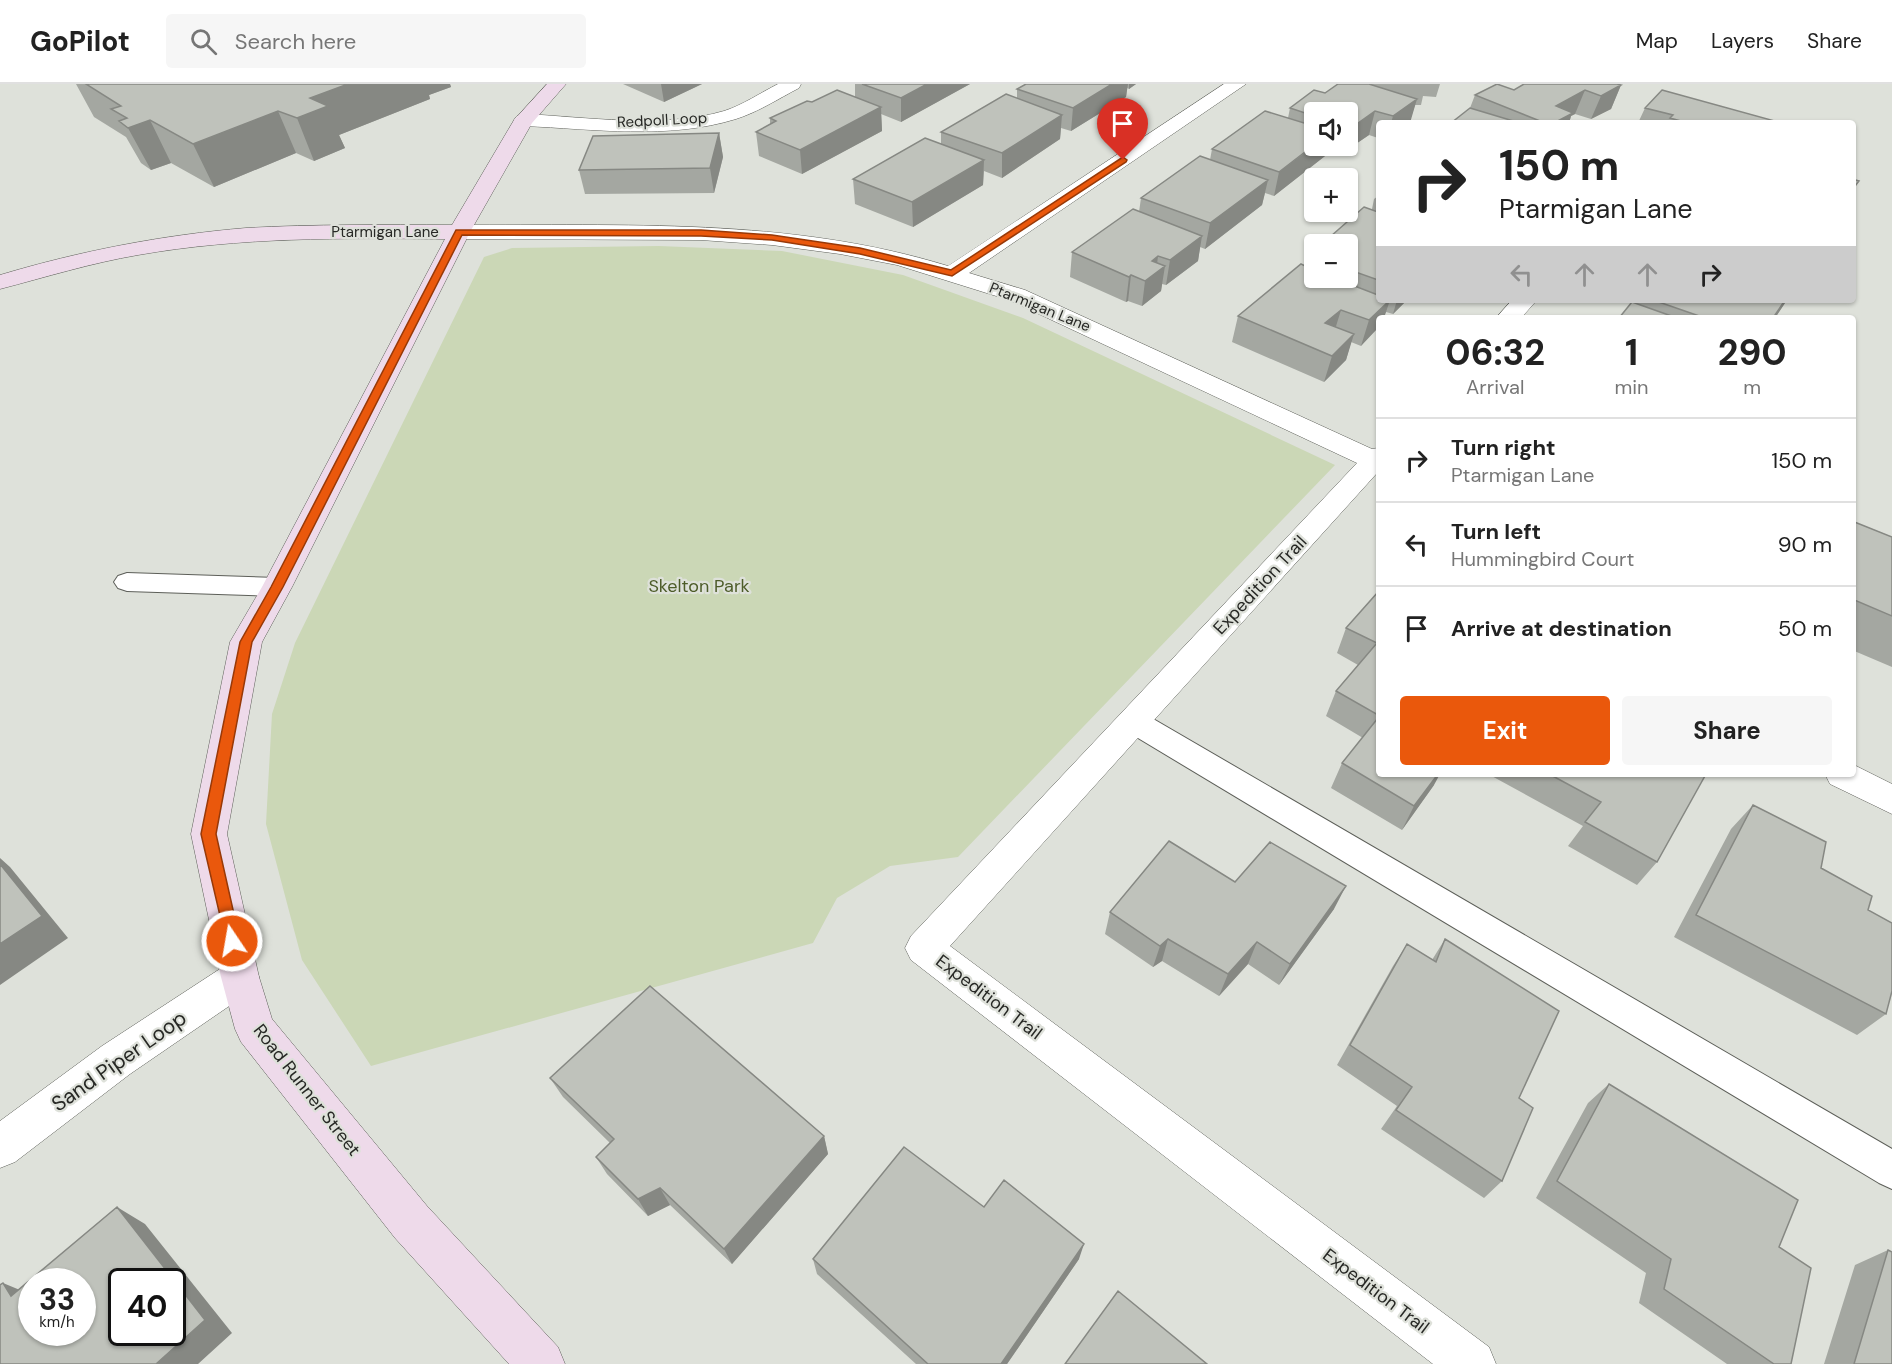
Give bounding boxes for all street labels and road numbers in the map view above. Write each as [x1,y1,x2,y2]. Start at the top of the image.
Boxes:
street label: Redpoll Loop [616,108,708,132]
street label: Ptarmigan Lane [331,222,439,242]
street label: Ptarmigan Lane [986,278,1094,336]
street label: Expedition Trail [1208,530,1312,640]
street label: Expedition Trail [931,949,1047,1045]
street label: Sand Piper Loop [46,1004,192,1118]
street label: Road Runner Street [248,1019,366,1161]
street label: Expedition Trail [1318,1243,1434,1339]

